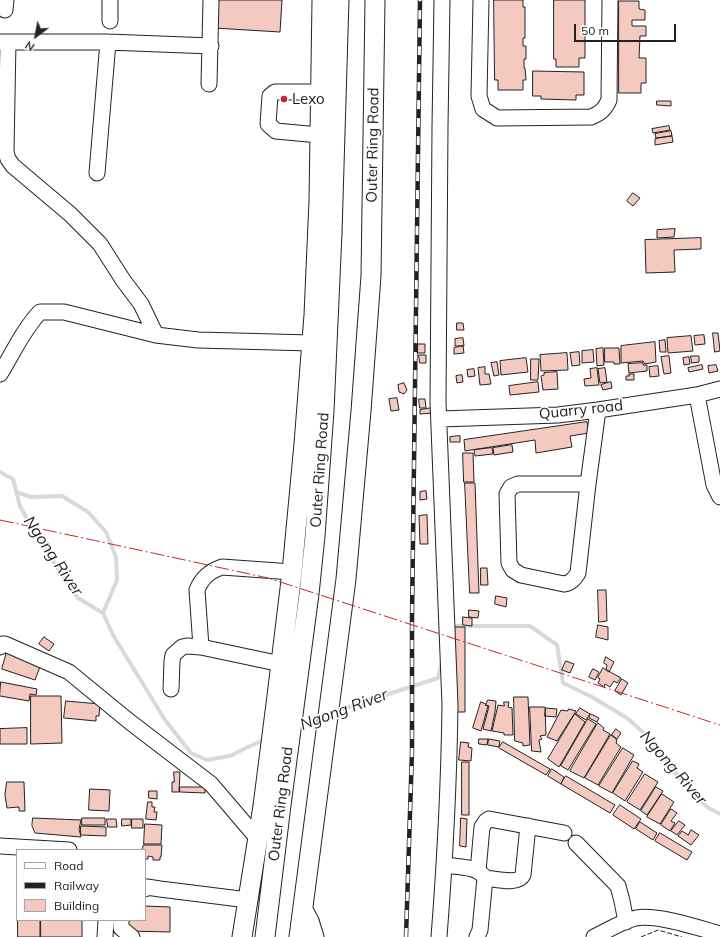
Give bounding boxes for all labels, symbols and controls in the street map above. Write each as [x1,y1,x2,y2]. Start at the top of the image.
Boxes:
north arrow [16,16,56,56]
scale bar [576,16,678,42]
text: 50 m [581,23,609,38]
text: N [22,38,37,54]
street label: Outer Ring Road [363,87,383,203]
place label: Lexo [292,90,325,108]
marker: Lexo [279,94,289,104]
street label: Quarry road [538,397,624,423]
street label: Outer Ring Road [307,412,333,528]
water label: Ngong River [19,513,87,599]
water label: Ngong River [298,685,390,735]
water label: Ngong River [636,727,710,809]
street label: Outer Ring Road [265,746,297,862]
legend [16,849,146,921]
text: Road [54,858,83,873]
text: Railway [54,878,99,893]
text: Building [54,898,99,913]

